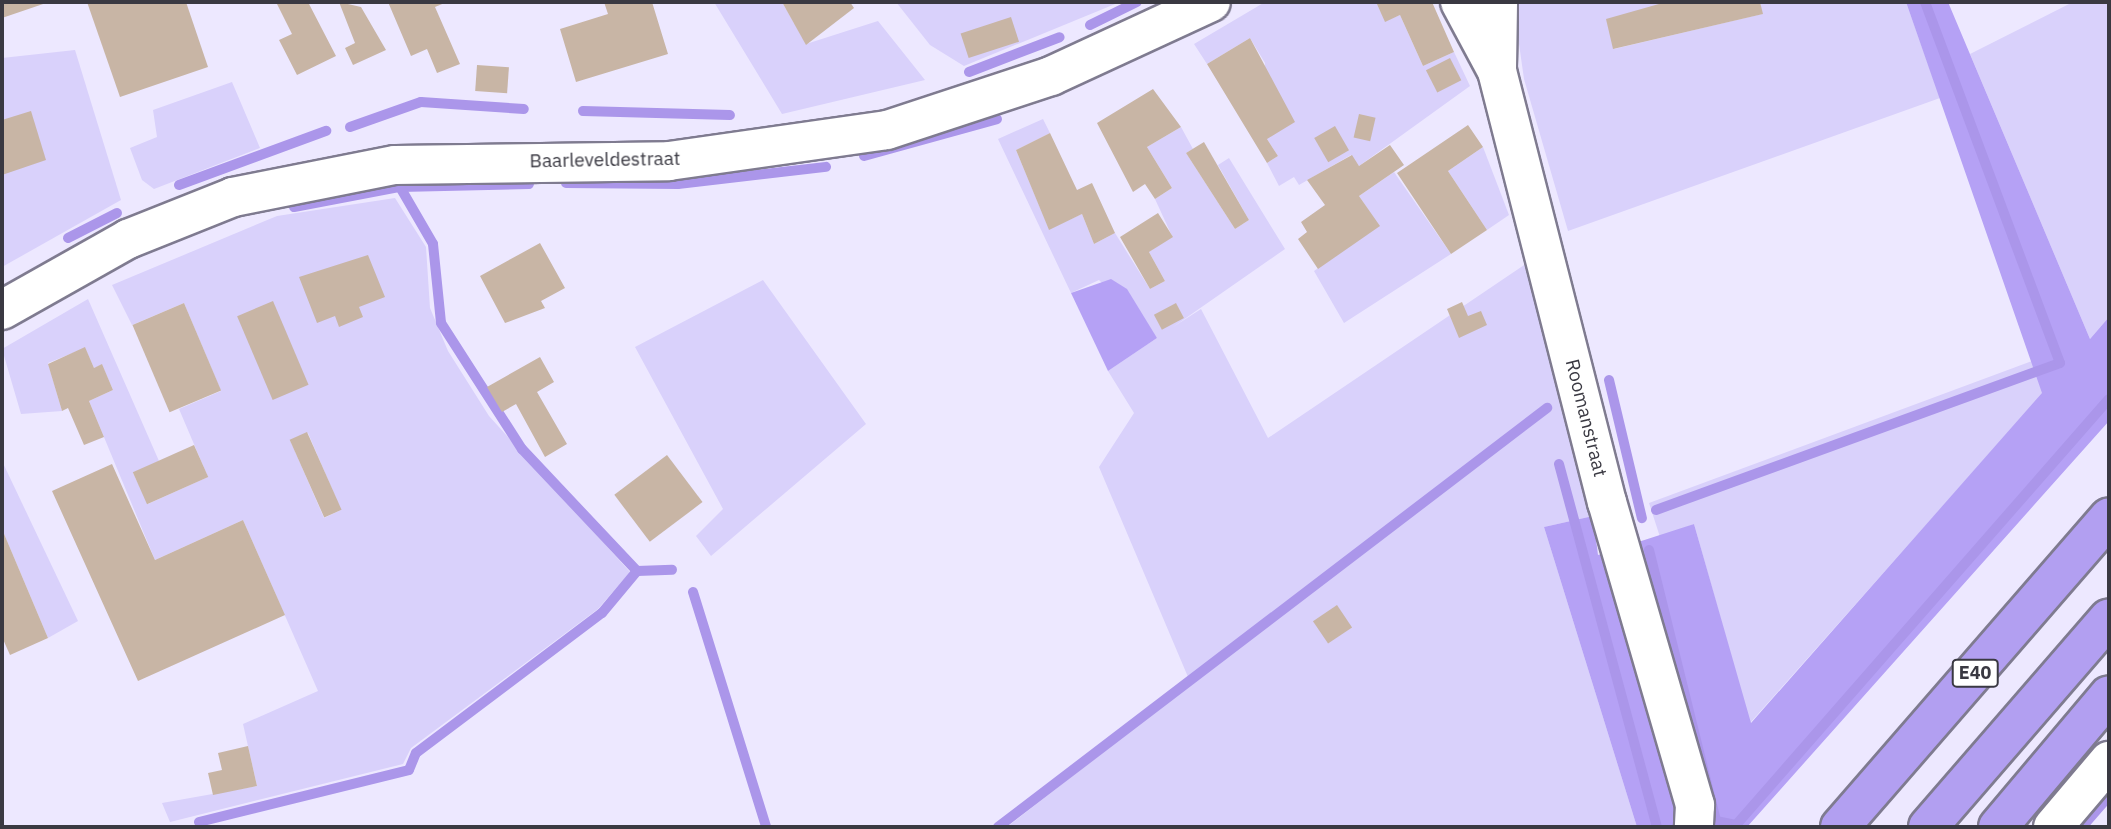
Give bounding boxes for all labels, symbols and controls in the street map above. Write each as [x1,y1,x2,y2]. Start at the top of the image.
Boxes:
street label: Baarleveldestraat [529,147,681,173]
street label: Roomanstraat [1560,357,1612,479]
road number: E40 [1951,658,2000,688]

